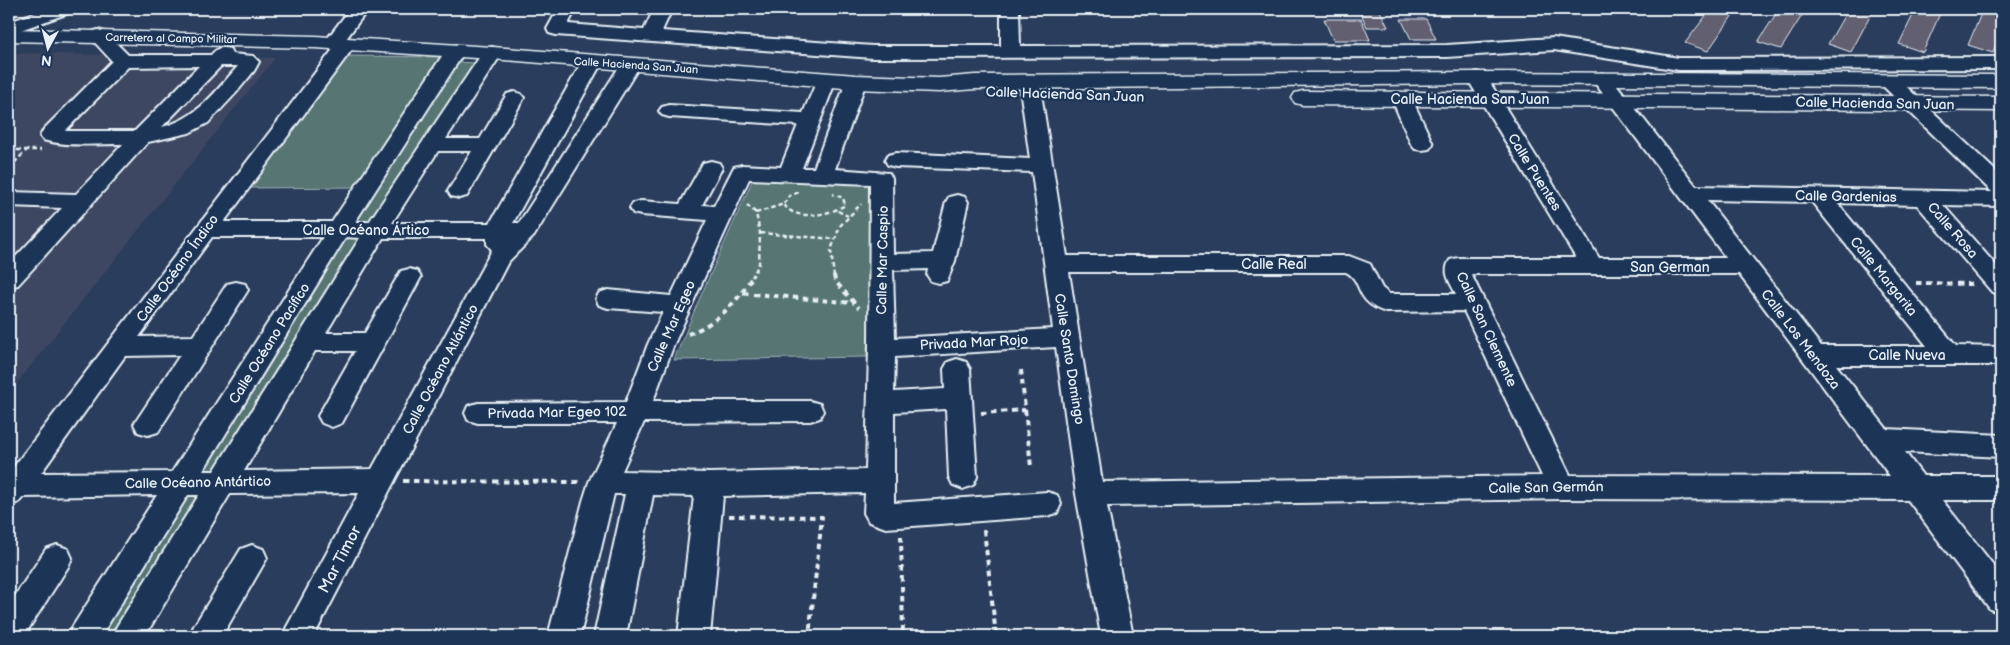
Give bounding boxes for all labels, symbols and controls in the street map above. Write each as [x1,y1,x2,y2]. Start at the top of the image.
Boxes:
north arrow [22,22,72,72]
street label: Carretera al Campo Militar [105,31,238,46]
text: N [40,51,53,69]
street label: Calle Hacienda San Juan [573,55,699,76]
street label: Calle Hacienda San Juan [985,83,1145,106]
street label: Calle Hacienda San Juan [1391,91,1550,108]
street label: Calle Hacienda San Juan [1795,94,1955,113]
street label: Calle Puentes [1504,130,1565,214]
street label: Calle Gardenias [1795,187,1897,206]
street label: Calle Rosa [1924,199,1982,262]
street label: Calle Mar Caspio [873,205,892,315]
street label: Calle Océano Índico [132,211,222,325]
street label: Calle Océano Ártico [303,221,429,239]
street label: Calle Margarita [1846,233,1921,319]
street label: Calle Real [1241,256,1307,273]
street label: San German [1630,259,1710,276]
street label: Calle San Clemente [1452,269,1521,390]
street label: Calle Mar Egeo [644,278,699,375]
street label: Calle Océano Pacífico [225,280,314,407]
street label: Calle Los Mendoza [1757,286,1844,393]
street label: Calle Santo Domingo [1051,292,1088,426]
street label: Calle Océano Atlántico [399,301,482,437]
street label: Privada Mar Rojo [919,331,1029,354]
street label: Calle Nueva [1868,347,1946,364]
street label: Privada Mar Egeo 102 [487,403,627,422]
street label: Calle Océano Antártico [125,473,271,492]
street label: Calle San Germán [1488,478,1604,497]
street label: Mar Timor [315,523,366,597]

